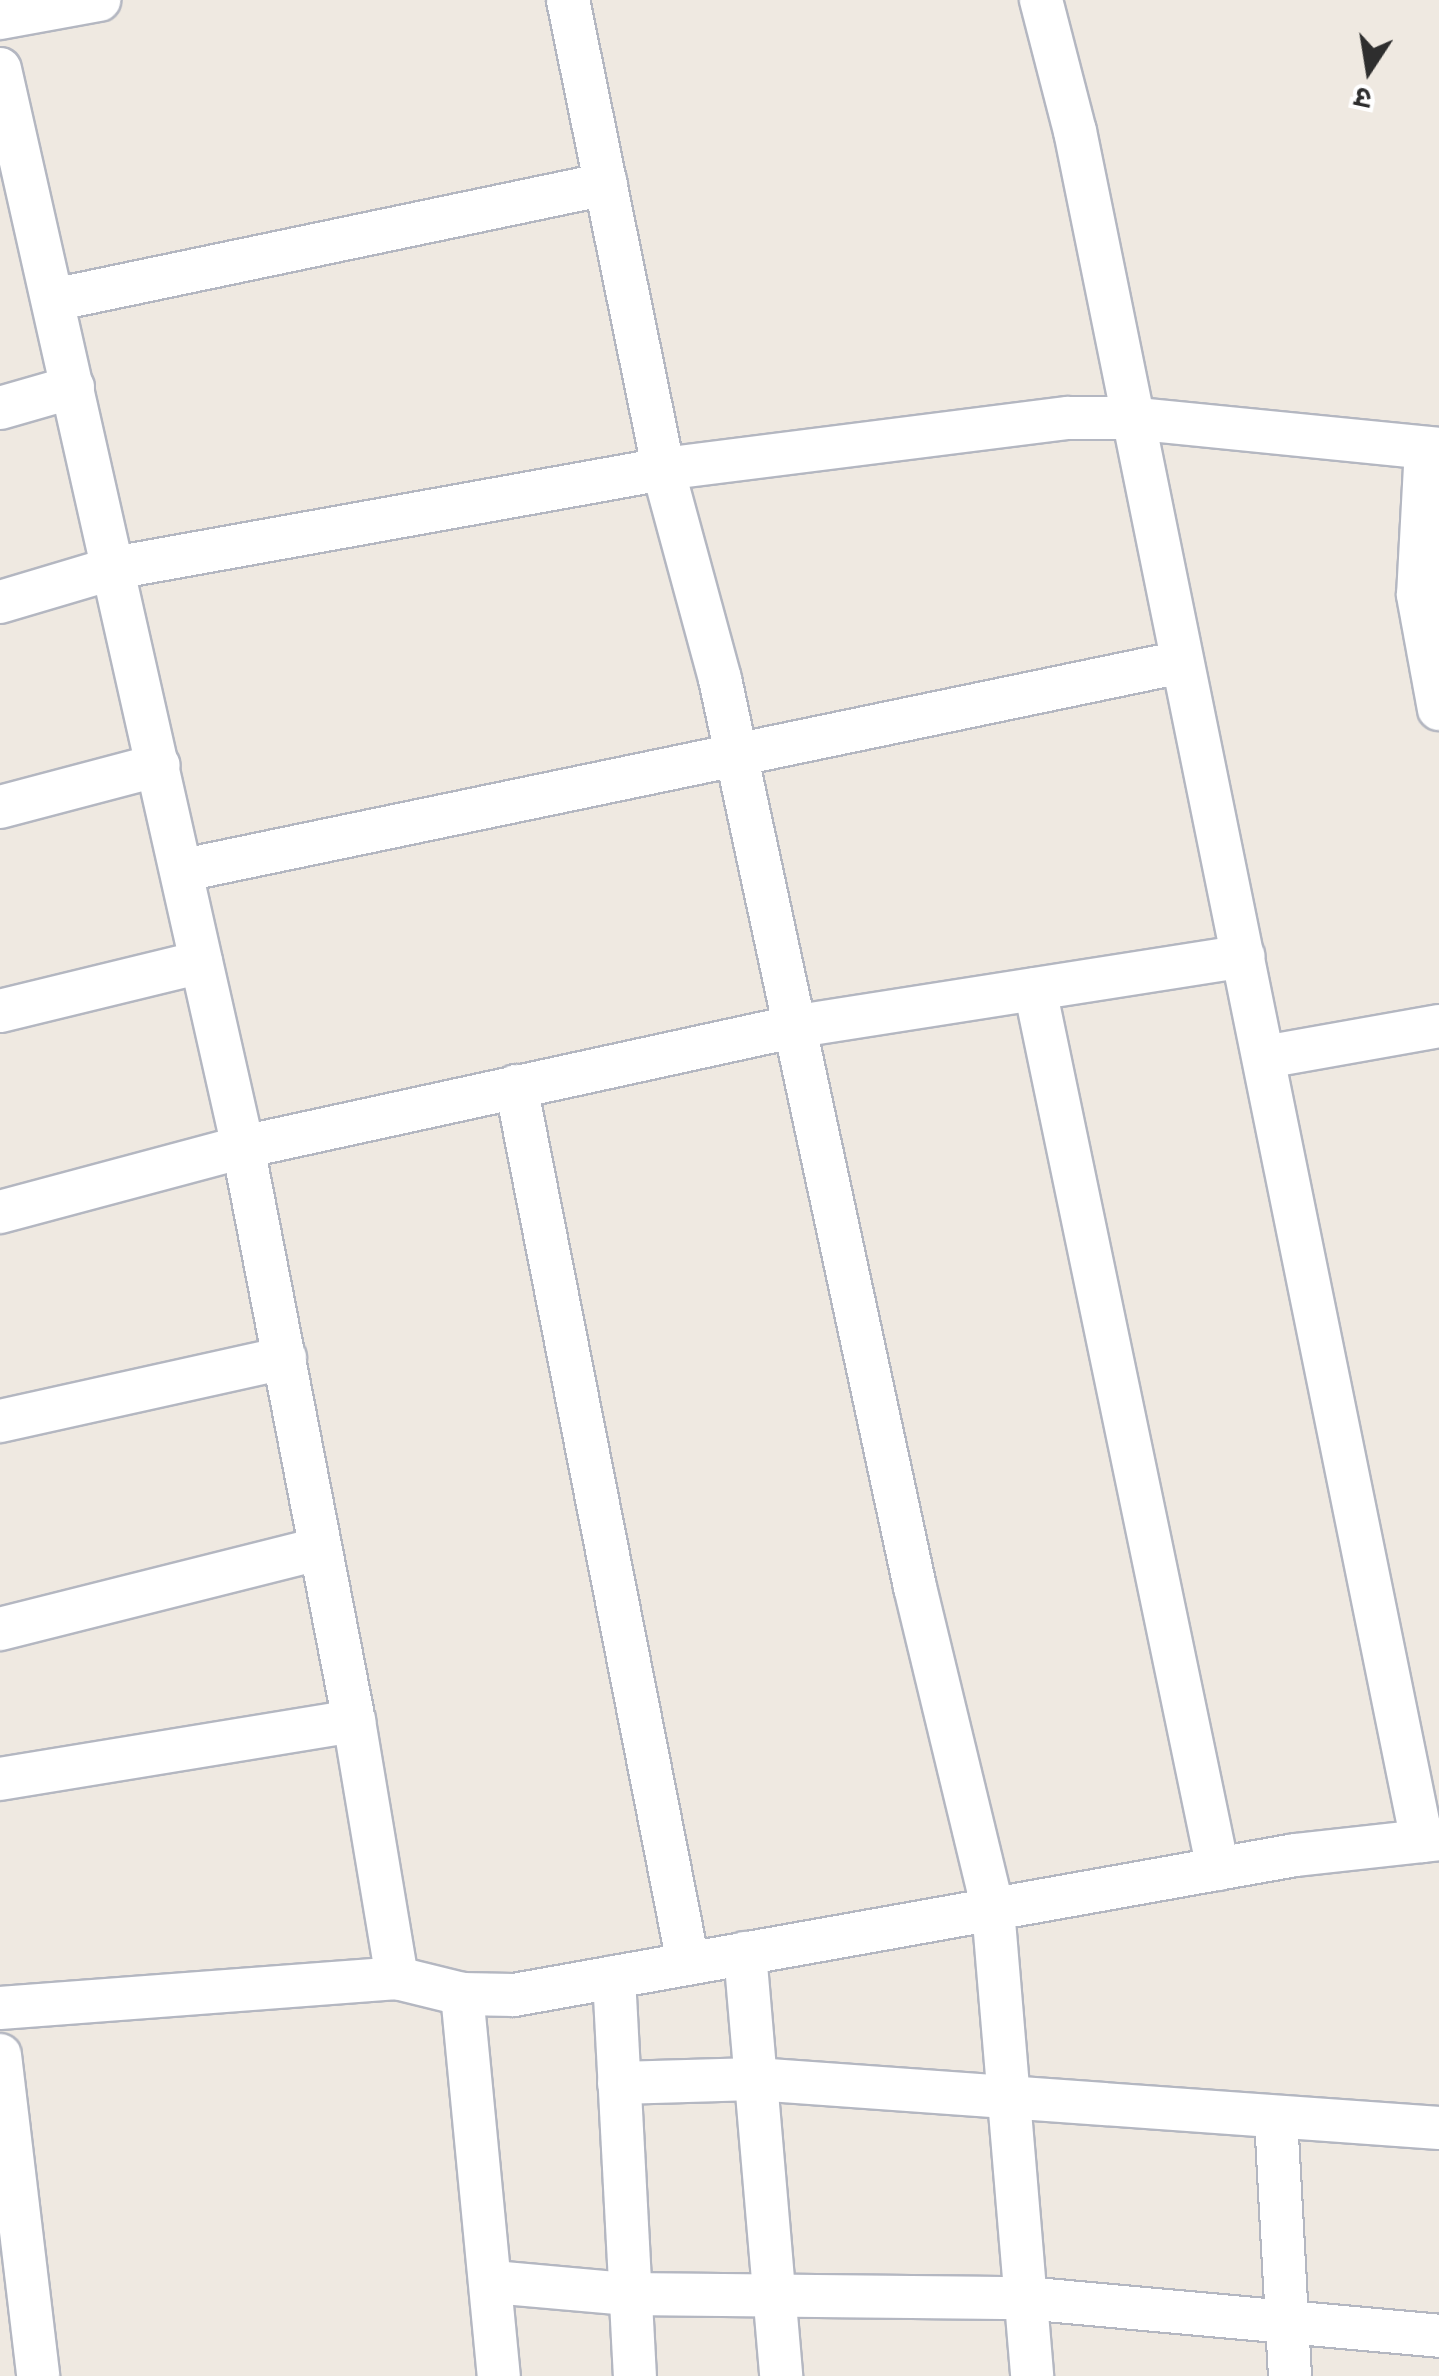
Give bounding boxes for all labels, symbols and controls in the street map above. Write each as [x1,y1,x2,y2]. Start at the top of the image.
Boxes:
north arrow [1319,20,1419,120]
text: उ [1351,81,1374,118]

